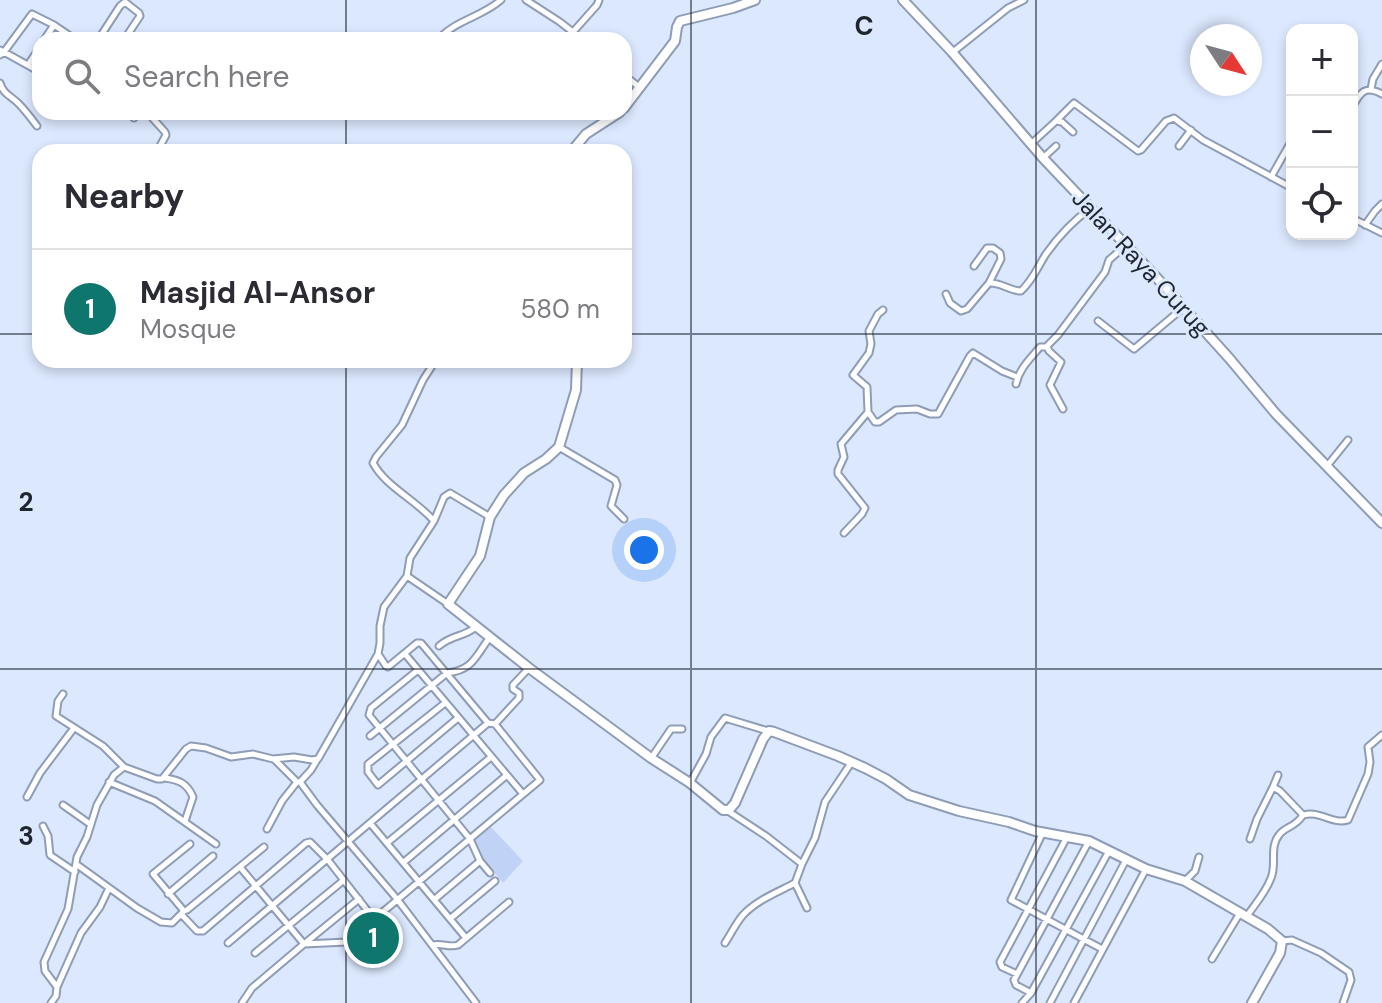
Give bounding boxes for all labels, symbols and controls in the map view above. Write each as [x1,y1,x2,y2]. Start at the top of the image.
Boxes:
text: C [854,9,874,43]
north arrow [1190,24,1262,96]
map controls [1286,24,1358,240]
button: + [1286,24,1358,96]
search box [32,32,632,120]
icon: search [60,54,104,98]
text: Search here [124,57,290,96]
button: − [1286,96,1358,168]
button: locate [1286,168,1358,240]
text: Nearby [64,174,184,219]
street label: Jalan Raya Curug [1065,183,1217,342]
text: Masjid Al-Ansor [140,273,375,312]
text: 1 [85,292,95,326]
text: 580 m [520,292,600,326]
text: Mosque [140,312,236,346]
text: 2 [18,485,34,519]
your location [624,530,664,570]
text: 3 [18,819,34,853]
pin: 1 [347,908,399,968]

